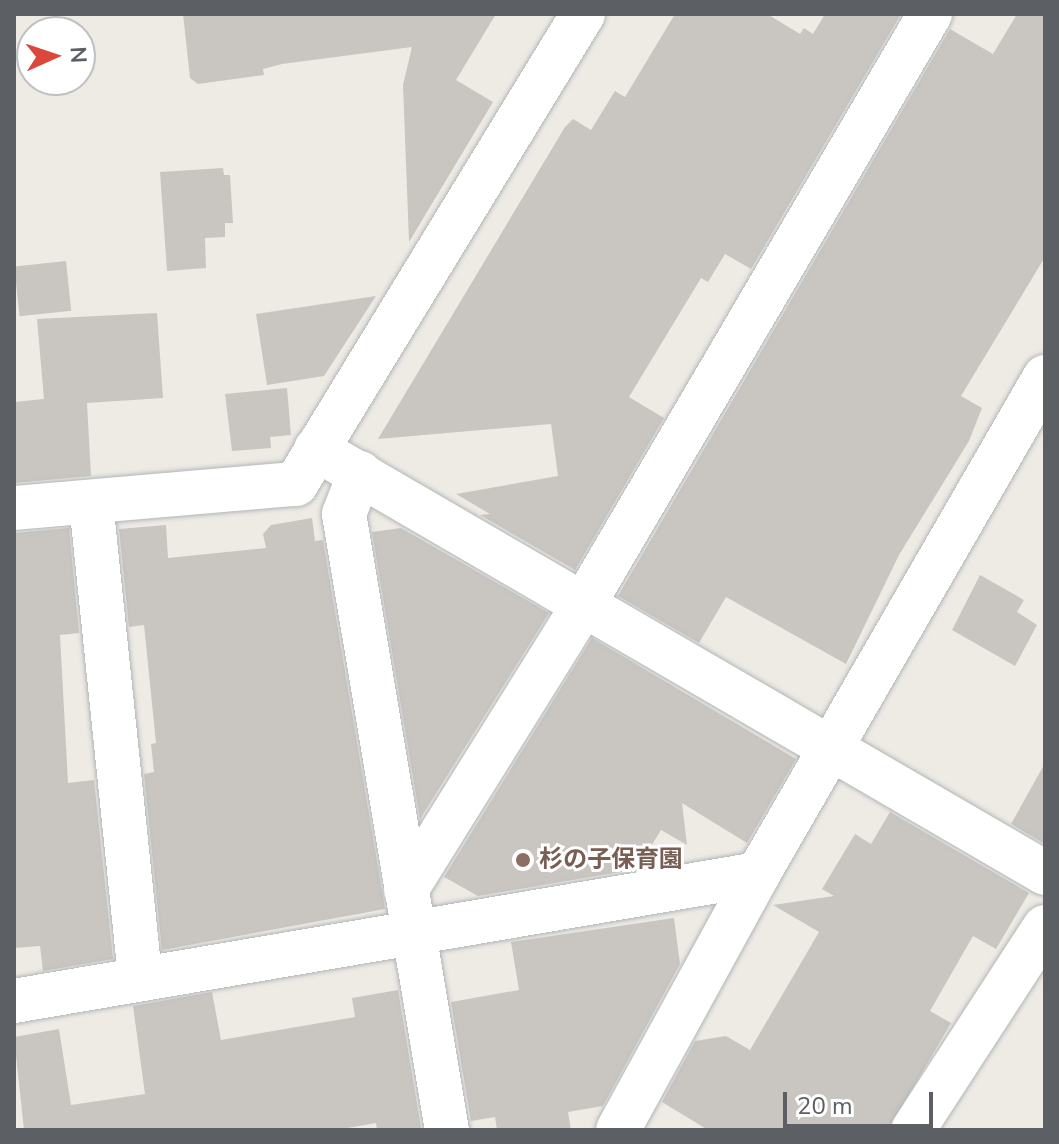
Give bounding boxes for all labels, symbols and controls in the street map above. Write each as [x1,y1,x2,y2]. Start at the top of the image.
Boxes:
north arrow [16,16,96,96]
text: N [63,46,93,64]
place label: 杉の子保育園 [539,846,683,874]
marker: 杉の子保育園 [514,851,532,869]
scale bar [787,1076,937,1126]
text: 20 m [797,1090,853,1122]

